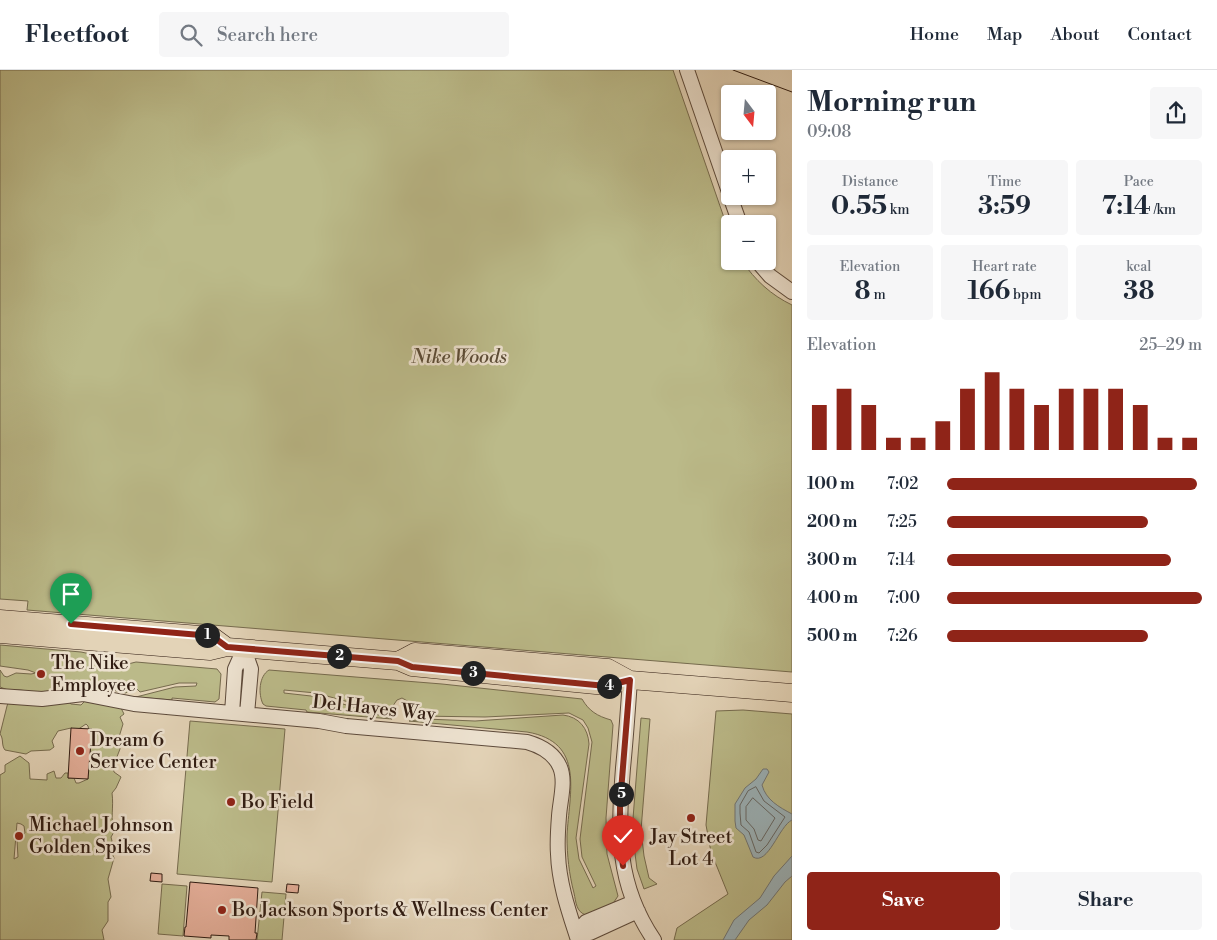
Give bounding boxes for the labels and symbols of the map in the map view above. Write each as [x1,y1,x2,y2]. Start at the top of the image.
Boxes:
north arrow [721,85,776,140]
park label: Nike Woods [410,345,507,369]
pin [50,573,92,624]
pin: 1 [194,622,220,648]
pin: 2 [326,644,352,668]
place label: The Nike Employee [51,651,136,697]
pin: 3 [460,660,486,686]
marker: The Nike Employee [35,668,47,680]
pin: 4 [596,674,622,698]
street label: Del Hayes Way [311,690,438,726]
place label: Dream 6 Service Center [90,728,217,774]
marker: Dream 6 Service Center [74,745,86,757]
pin: 5 [608,782,634,806]
place label: Bo Field [240,790,314,814]
marker: Bo Field [225,796,237,808]
marker: Jay Street Lot 4 [685,812,697,824]
place label: Michael Johnson Golden Spikes [29,813,173,859]
pin [602,815,644,866]
place label: Jay Street Lot 4 [649,825,732,871]
marker: Michael Johnson Golden Spikes [13,830,25,842]
place label: Bo Jackson Sports & Wellness Center [231,898,548,922]
marker: Bo Jackson Sports & Wellness Center [216,904,228,916]

